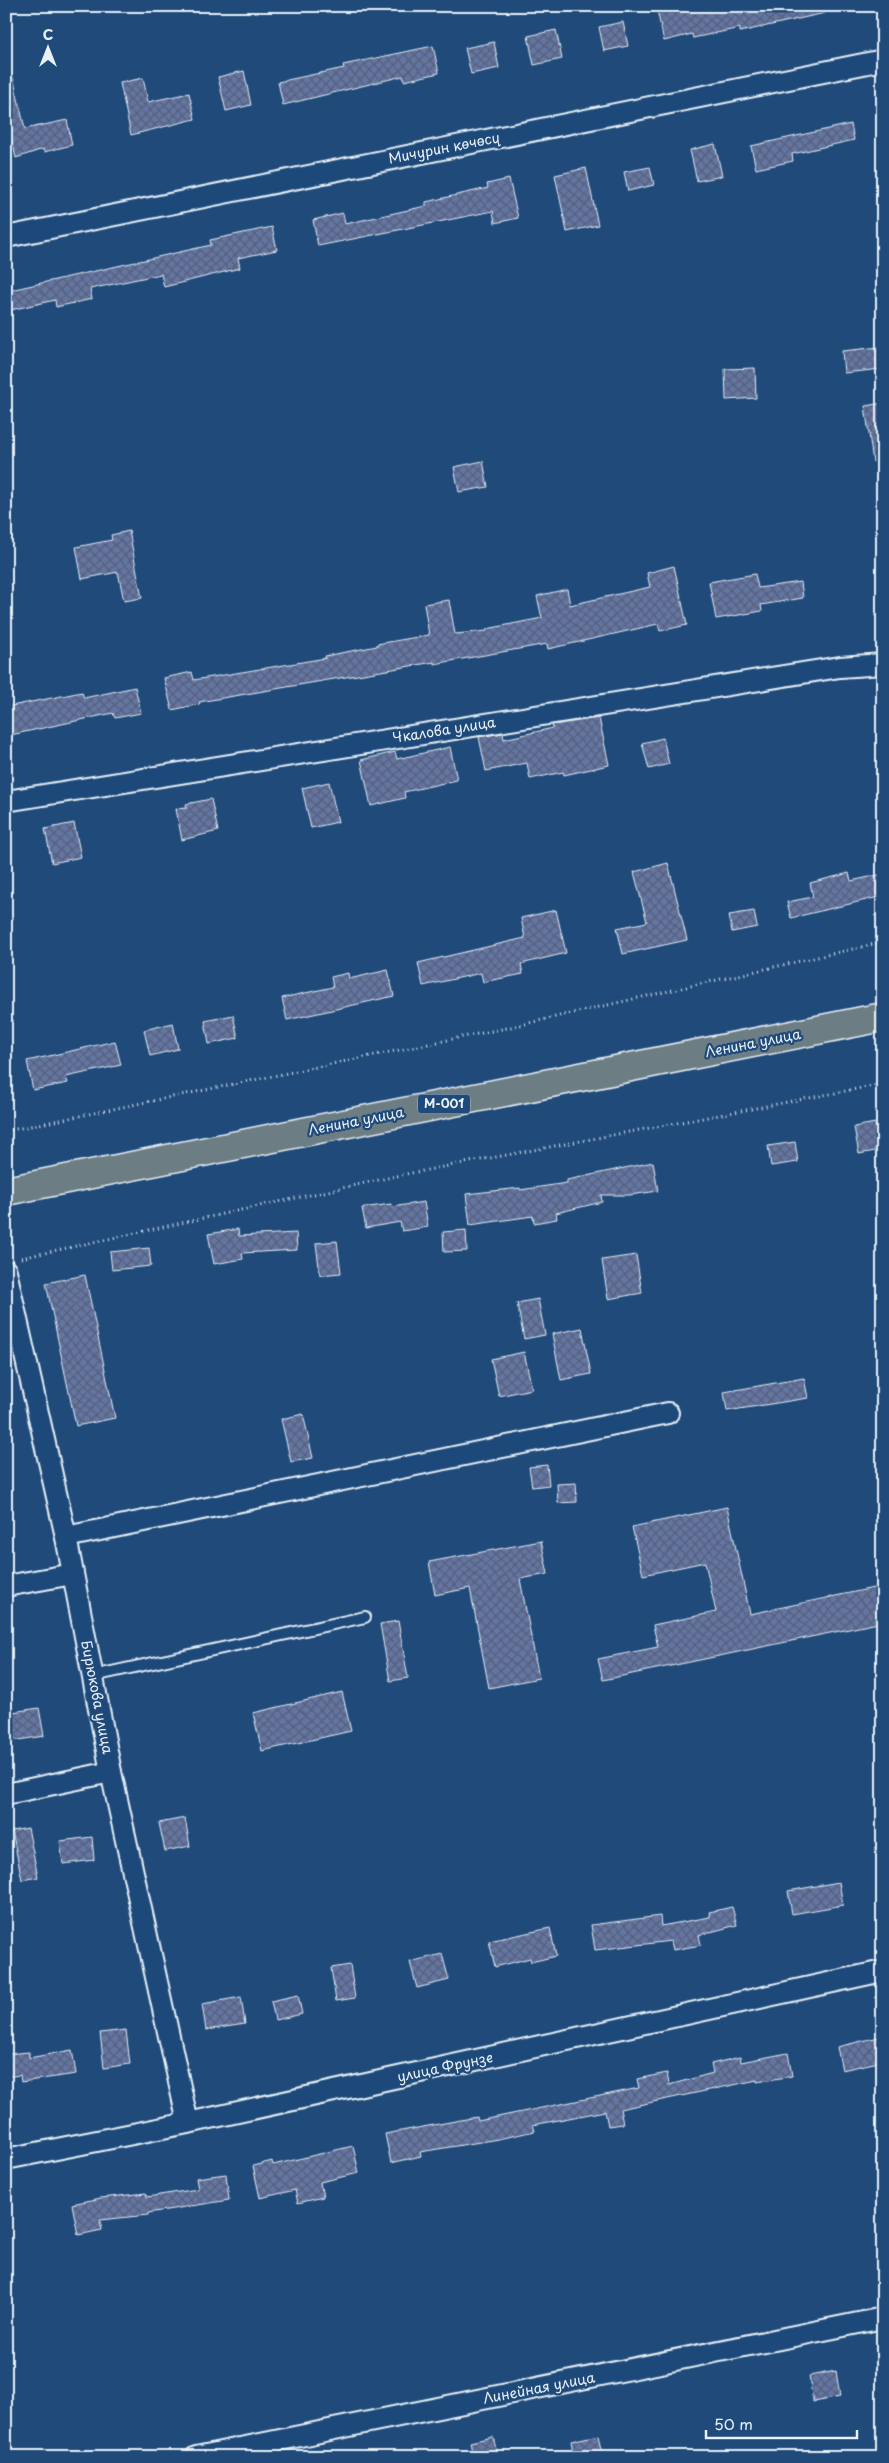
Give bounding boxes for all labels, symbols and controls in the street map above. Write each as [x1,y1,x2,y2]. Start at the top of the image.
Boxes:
north arrow [22,22,72,72]
text: С [43,24,53,45]
street label: Мичурин көчөсү [387,126,502,169]
street label: Чкалова улица [391,711,497,748]
street label: Ленина улица [703,1023,803,1062]
road number: М-001 [418,1094,470,1114]
street label: Ленина улица [306,1101,406,1140]
street label: Бирюкова улица [76,1638,119,1756]
street label: улица Фрунзе [395,2046,495,2087]
street label: Линейная улица [481,2366,597,2409]
scale bar [706,2408,858,2440]
text: 50 m [714,2412,753,2435]

